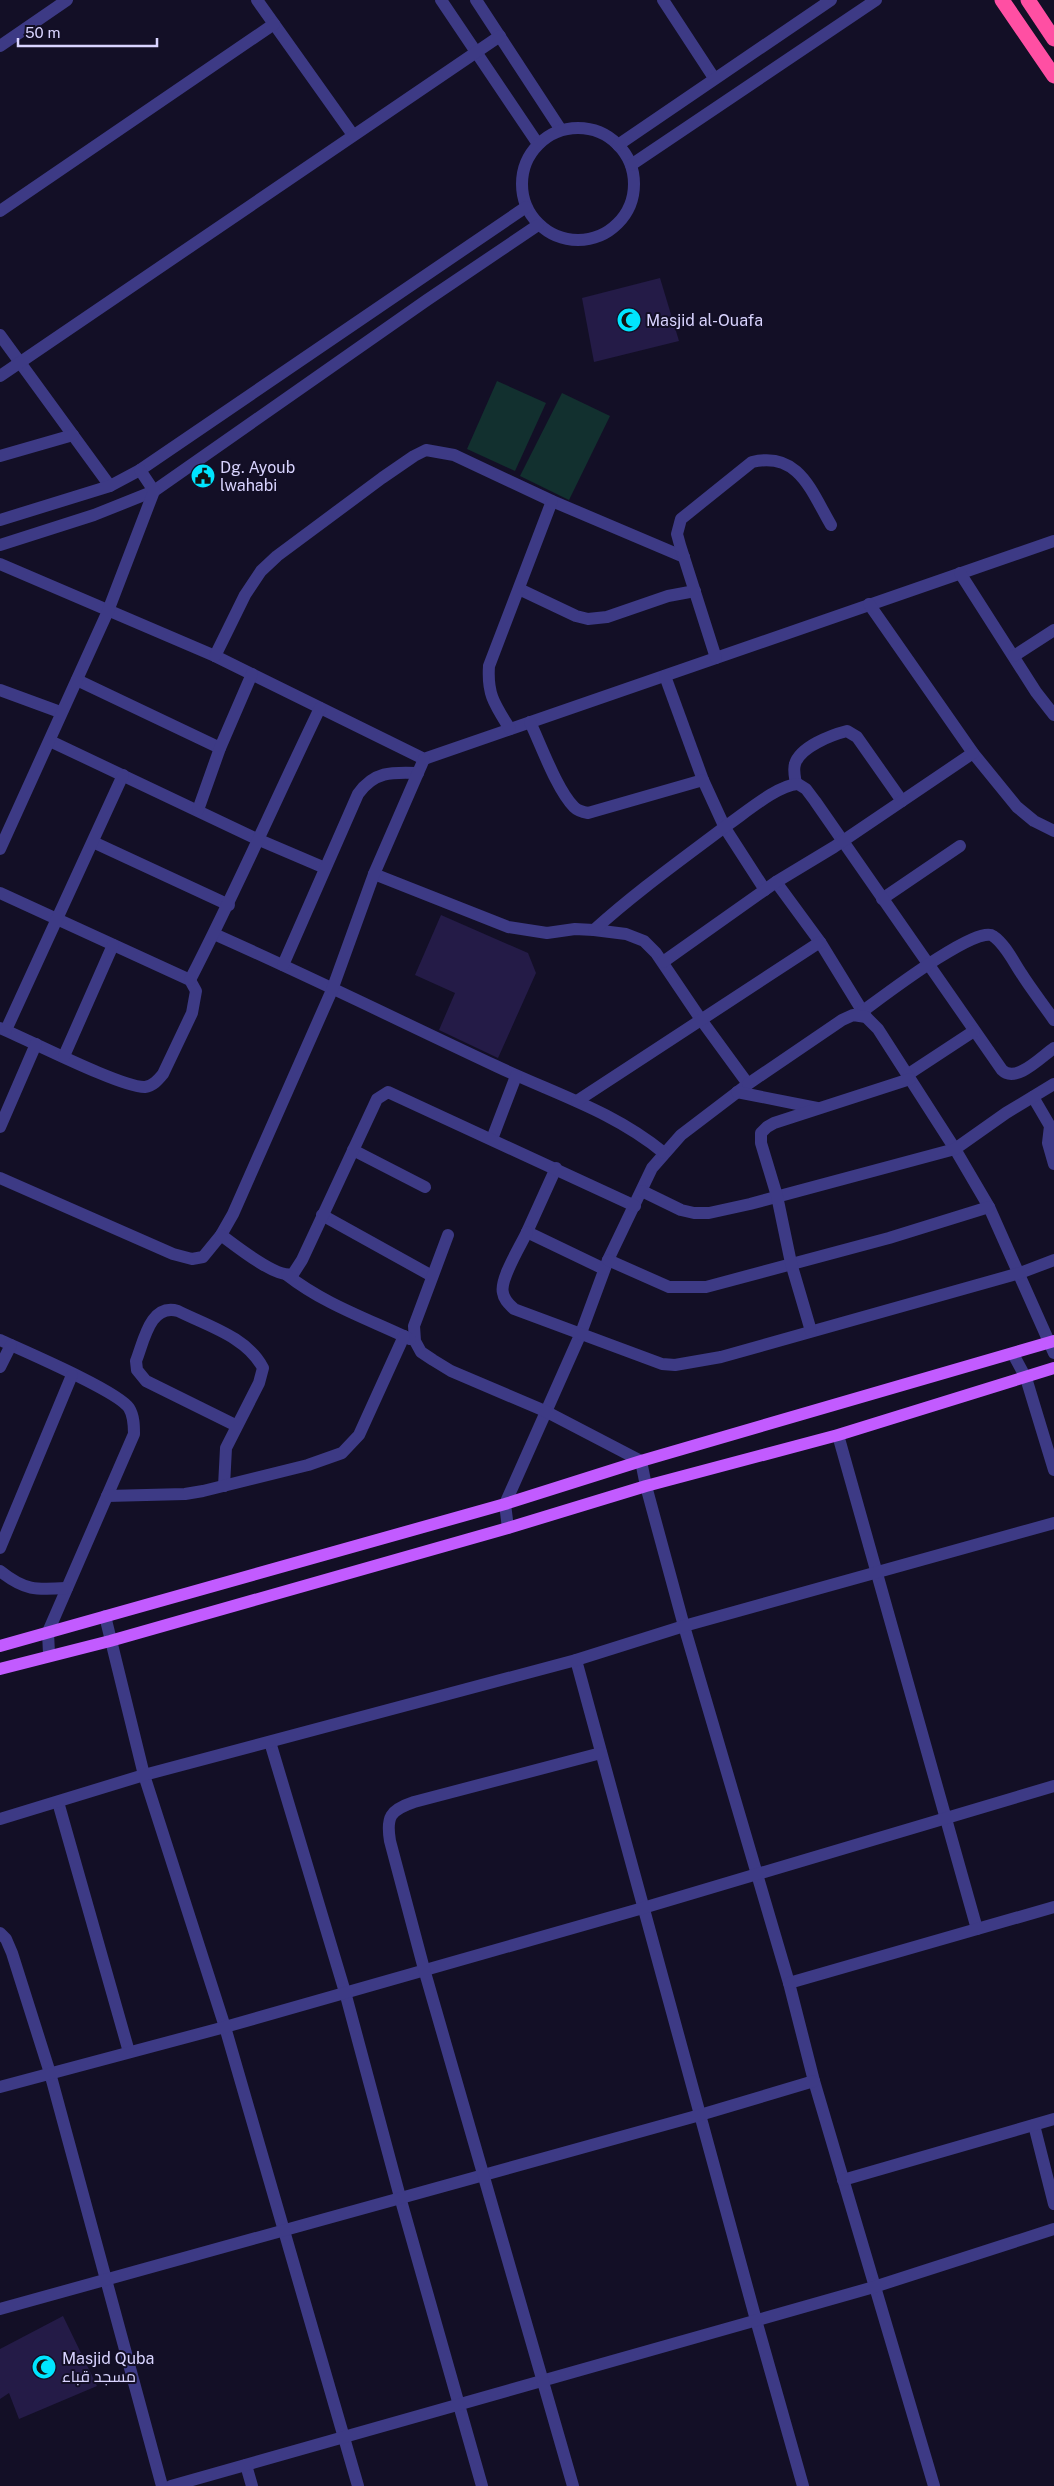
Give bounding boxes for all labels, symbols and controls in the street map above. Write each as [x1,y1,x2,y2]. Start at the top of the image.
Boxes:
scale bar [18,15,156,47]
text: 50 m [25,24,60,41]
mosque icon: Masjid al-Ouafa [616,307,642,333]
place label: Masjid al-Ouafa [646,311,763,330]
place label: Dg. Ayoub lwahabi [220,458,295,495]
public building icon: Dg. Ayoub lwahabi [190,463,216,489]
place label: Masjid Quba مسجد قباء [62,2349,154,2386]
mosque icon: Masjid Quba مسجد قباء [31,2354,57,2380]

